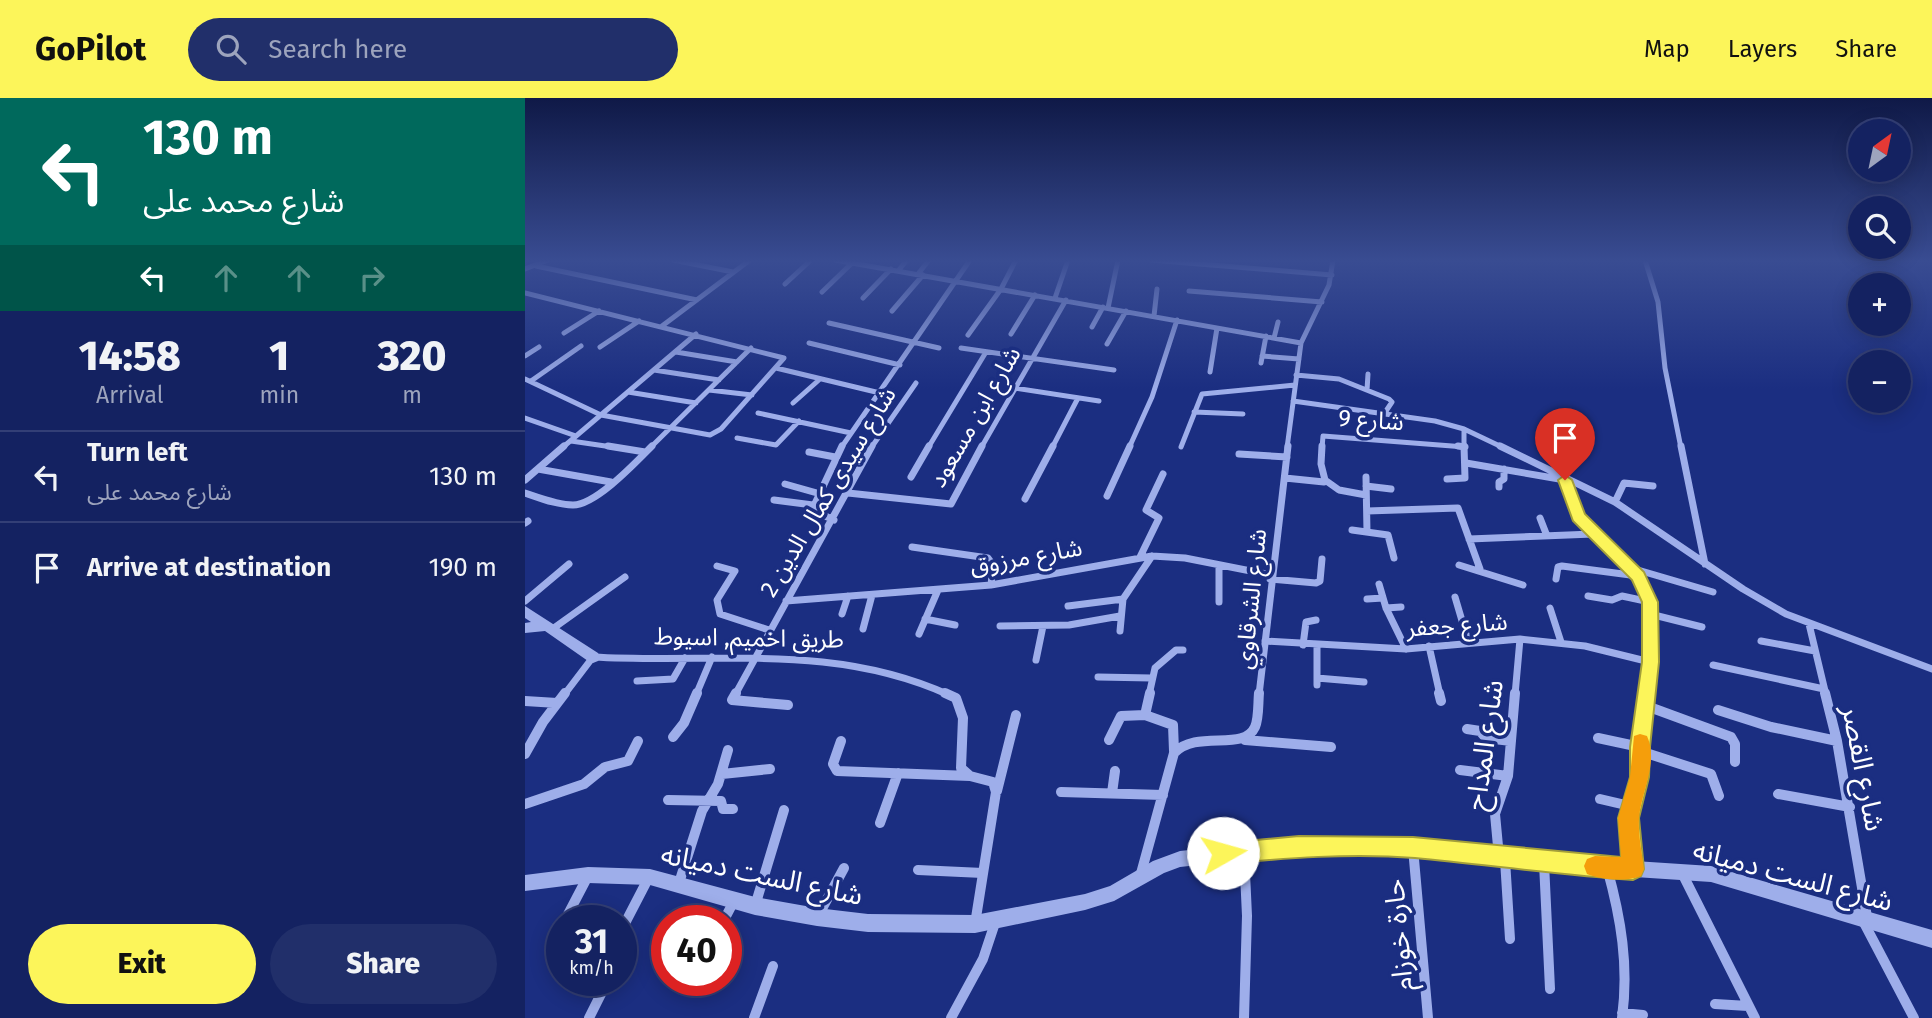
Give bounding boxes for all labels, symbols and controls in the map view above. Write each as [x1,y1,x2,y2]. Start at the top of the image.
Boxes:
search box [188,18,678,81]
text: GoPilot [35,29,146,69]
icon: search [212,30,250,68]
text: Search here [268,34,407,65]
text: Map [1644,35,1690,63]
text: Layers [1728,35,1797,63]
text: Share [1835,35,1897,63]
text: 130 m [143,108,273,167]
north arrow [1848,119,1911,182]
map controls [1848,119,1911,413]
icon: left [28,126,119,217]
text: شارع محمد على [143,182,344,220]
button: search [1848,196,1911,259]
icon: left [134,259,172,297]
icon: ahead [207,259,245,297]
icon: ahead [280,259,318,297]
icon: right [353,259,391,297]
button: + [1848,273,1911,336]
text: 14:58 [79,331,181,381]
text: 1 [269,331,289,381]
text: 320 [378,331,446,381]
street label: شارع ابن مسعود [924,342,1029,494]
button: − [1848,350,1911,413]
text: Arrival [96,381,163,409]
text: min [259,381,299,409]
text: m [402,381,422,409]
street label: شارع سيدى كمال الدين 2 [754,382,904,604]
street label: شارع 9 [1337,404,1405,439]
pin [1535,408,1595,480]
icon: arrive [1546,419,1584,457]
text: Turn left [87,437,188,468]
icon: left [28,458,66,496]
text: 130 m [429,461,497,492]
text: شارع محمد على [87,478,232,506]
street label: شارع الشرقاوي [1230,527,1277,671]
street label: شارع مرزوق [968,533,1085,584]
icon: arrive [28,549,66,587]
text: Arrive at destination [87,552,331,583]
text: 190 m [428,552,497,583]
street label: شارع جعفر [1405,608,1509,646]
street label: طريق اخميم, اسيوط [654,622,844,657]
street label: شارع المداح [1459,678,1514,813]
street label: شارع القصر [1831,701,1892,835]
position arrow [1186,816,1260,890]
street label: شارع الست دميانه [1688,833,1896,922]
street label: شارع الست دميانه [657,837,866,916]
street label: حارة خوزام [1377,877,1424,992]
speed limit sign: 40 [651,905,742,996]
text: 31 [575,920,608,962]
button: Exit [28,924,256,1004]
button: Share [270,924,497,1004]
text: km/h [569,957,614,979]

